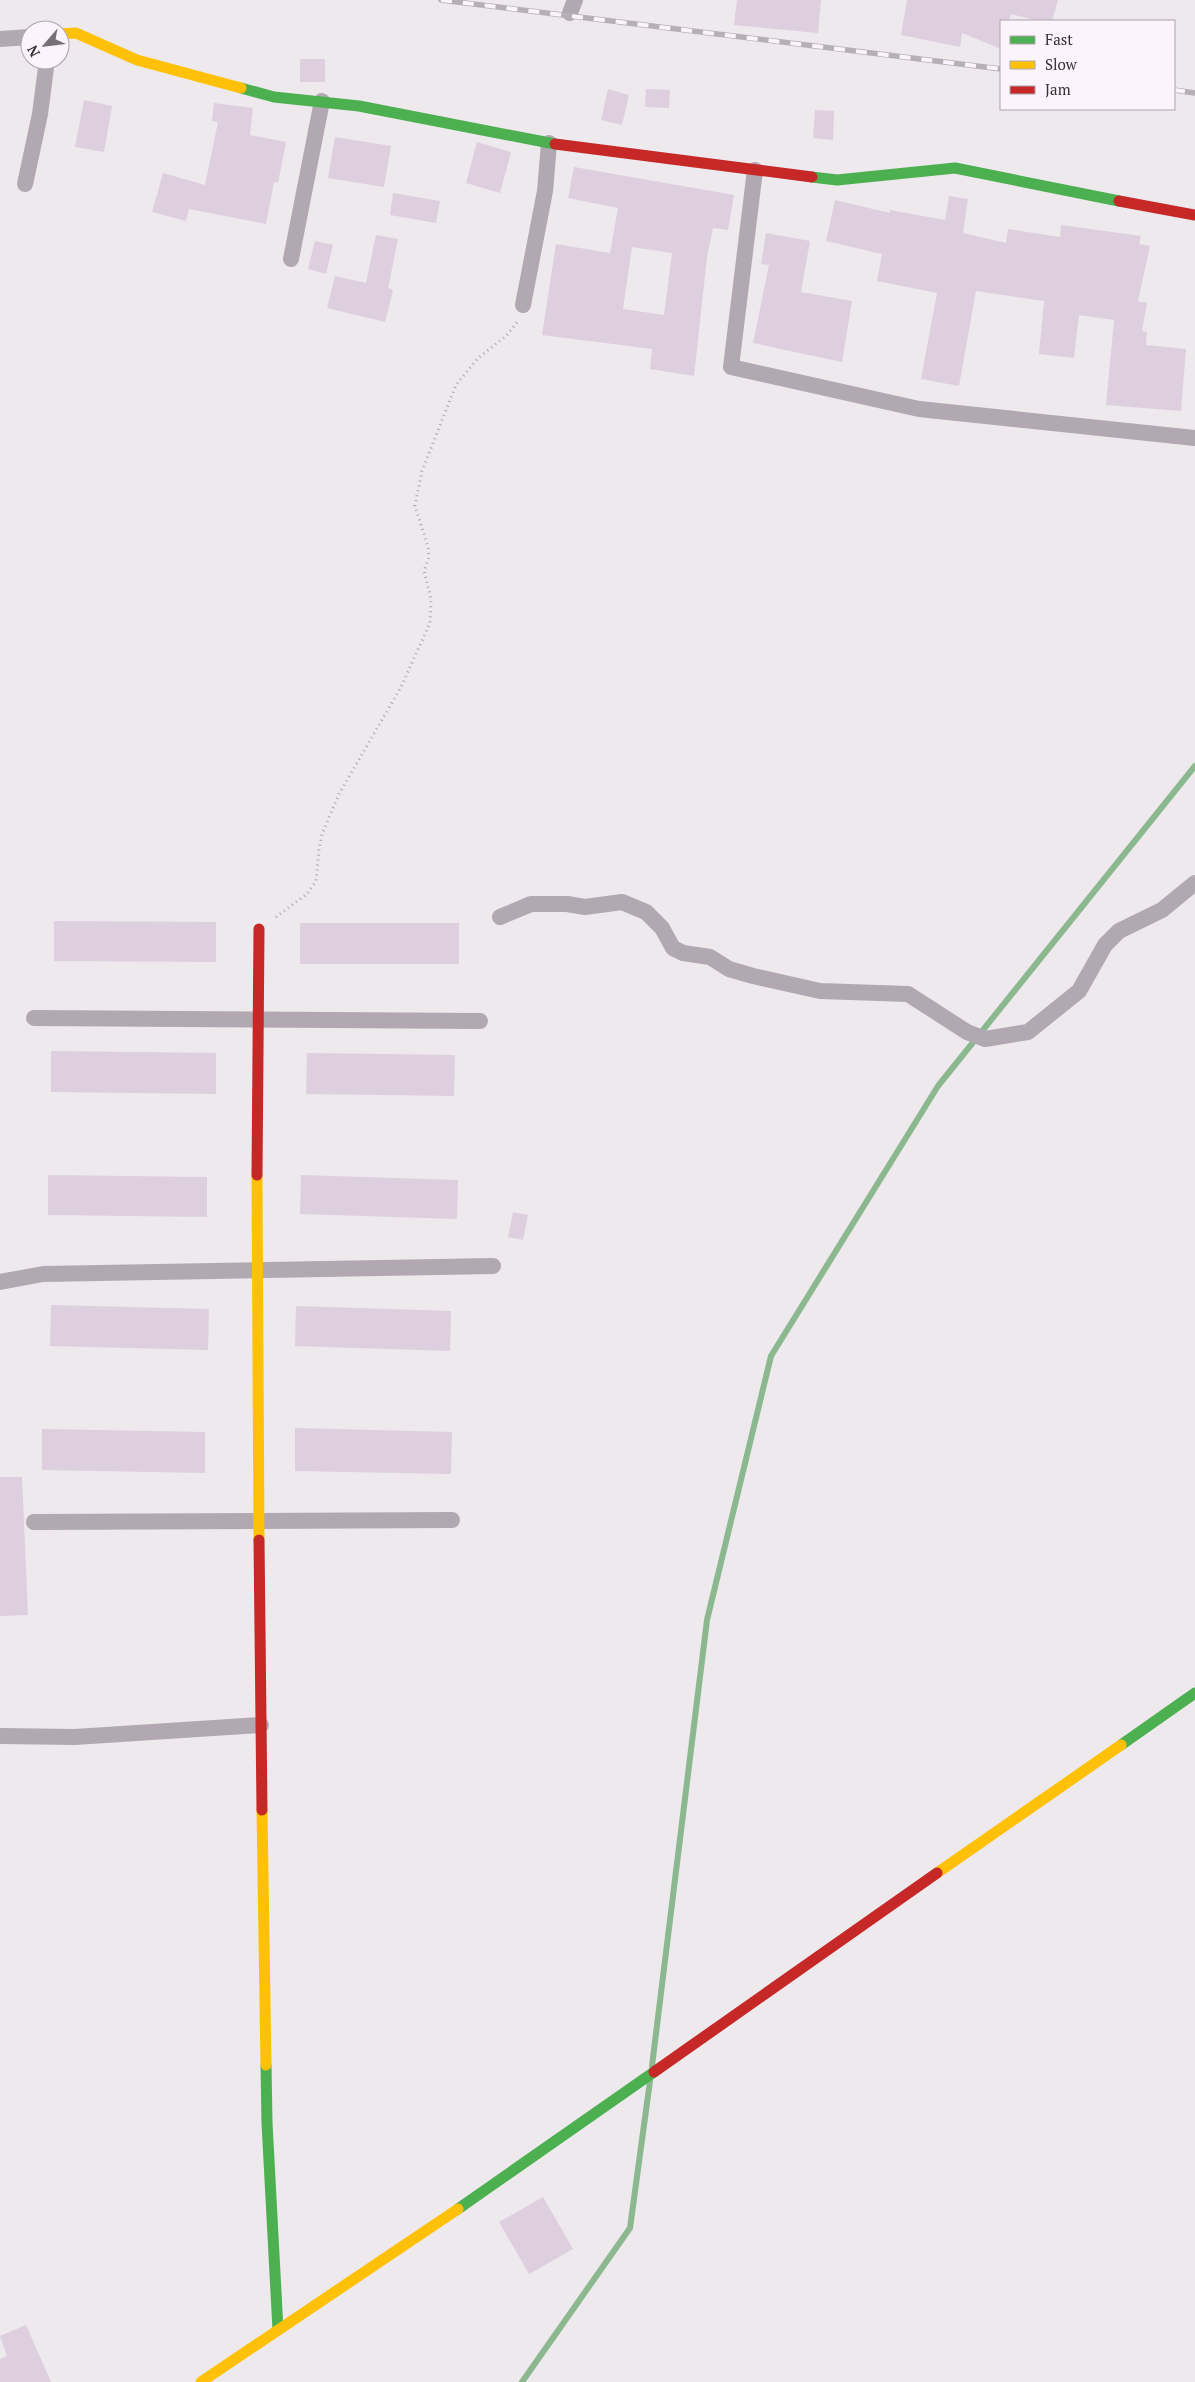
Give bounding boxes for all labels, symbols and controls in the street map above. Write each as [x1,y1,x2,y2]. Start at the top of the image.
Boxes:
north arrow [20,20,70,70]
legend [1000,20,1175,110]
text: Fast [1045,29,1073,49]
text: N [22,42,44,60]
text: Slow [1045,54,1078,74]
text: Jam [1045,79,1071,99]

